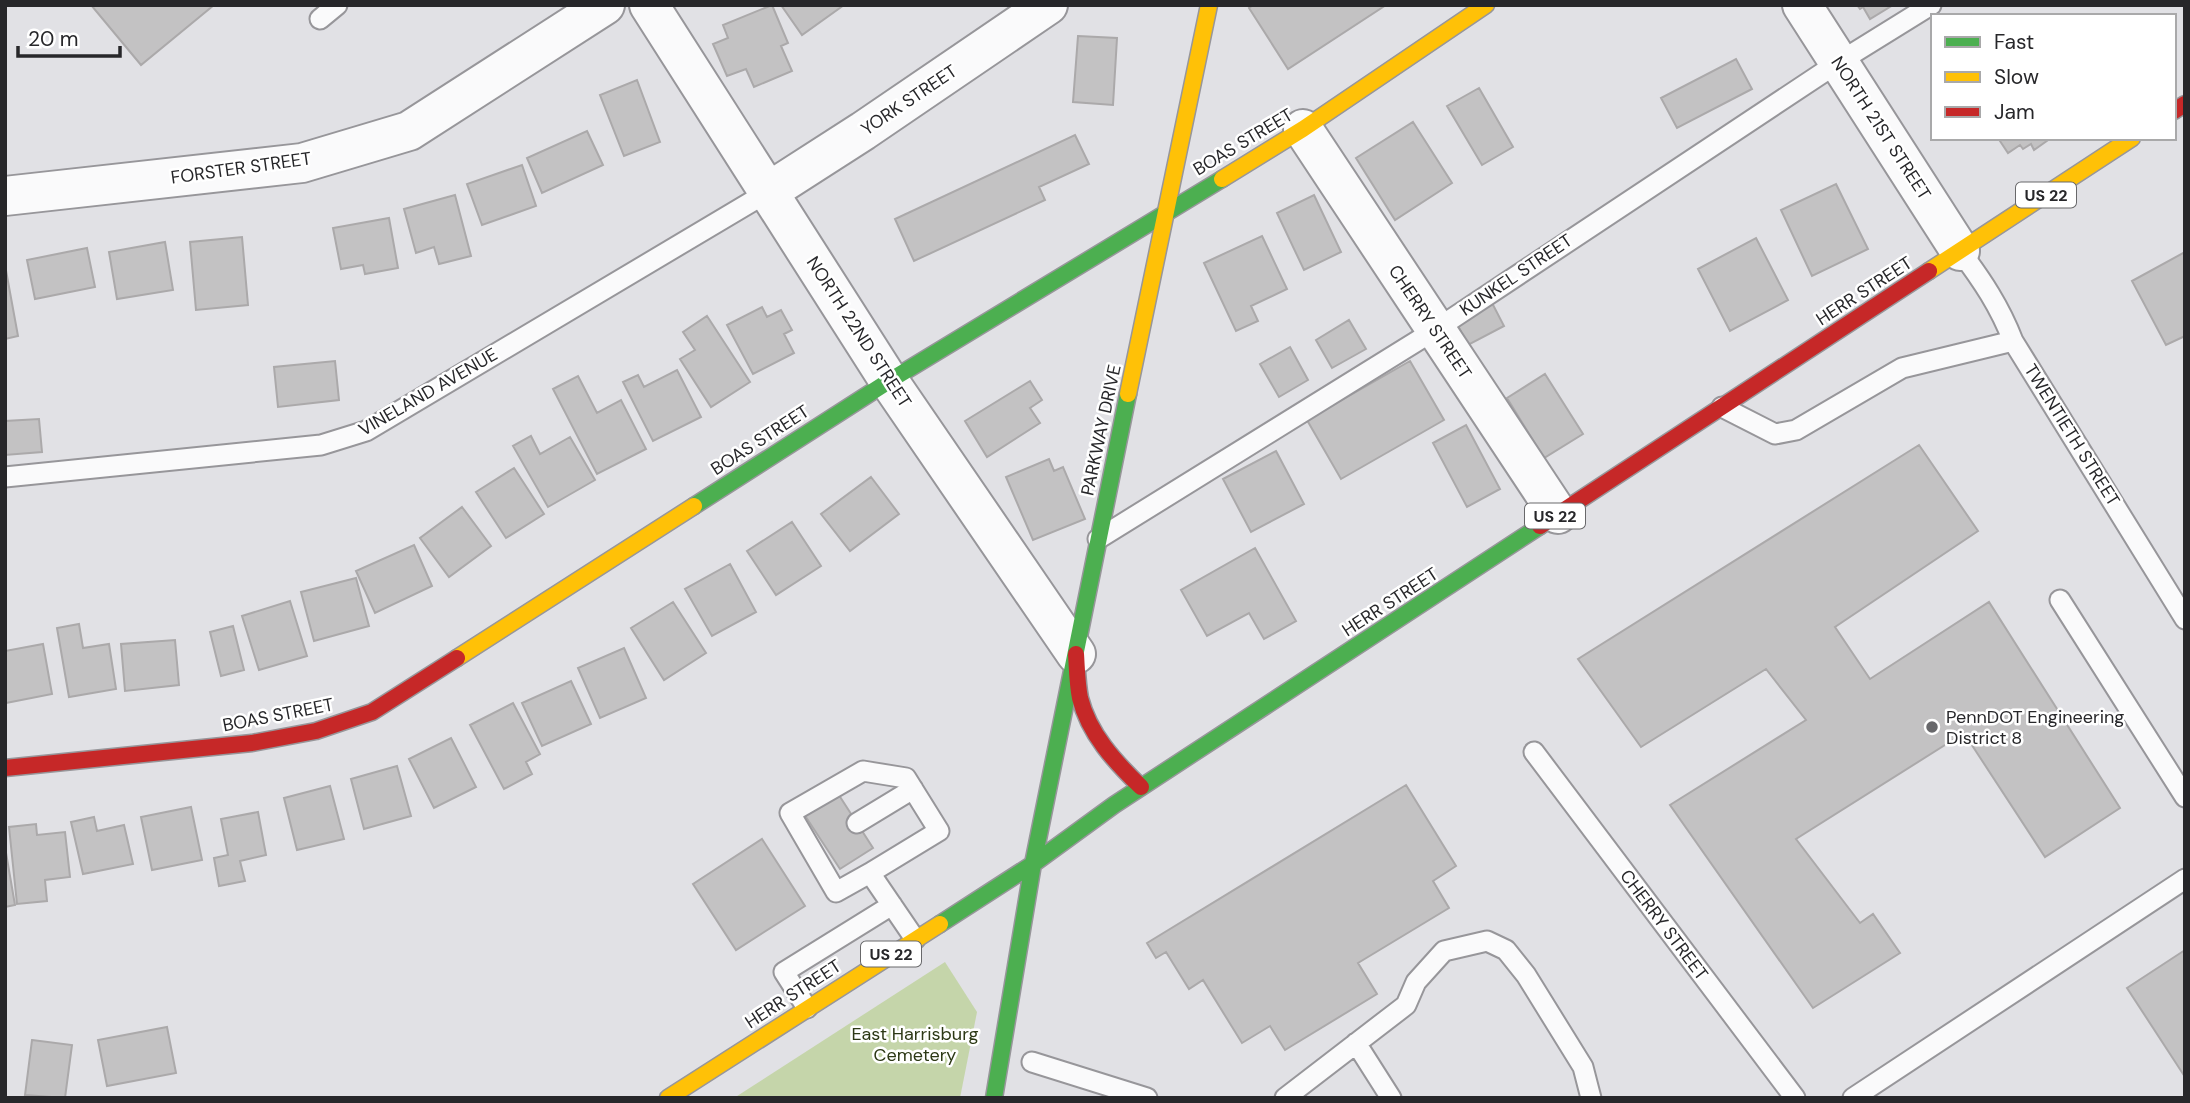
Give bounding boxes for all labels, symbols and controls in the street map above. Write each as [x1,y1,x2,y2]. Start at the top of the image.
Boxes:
scale bar [18,14,119,58]
legend [1931,14,2176,140]
text: 20 m [28,25,79,53]
text: Fast [1994,28,2034,56]
street label: NORTH 21ST STREET [1826,52,1936,204]
street label: YORK STREET [856,59,962,141]
text: Slow [1994,63,2039,91]
text: Jam [1994,98,2035,126]
street label: BOAS STREET [1189,103,1297,181]
street label: FORSTER STREET [169,146,313,190]
road number: US 22 [2016,182,2076,208]
street label: KUNKEL STREET [1455,228,1577,322]
street label: HERR STREET [1811,251,1917,331]
street label: NORTH 22ND STREET [801,252,917,412]
street label: CHERRY STREET [1383,260,1477,384]
street label: VINELAND AVENUE [354,342,502,442]
street label: TWENTIETH STREET [2019,359,2125,511]
street label: PARKWAY DRIVE [1075,362,1127,498]
street label: BOAS STREET [706,399,814,481]
road number: US 22 [1525,503,1585,528]
street label: HERR STREET [1337,562,1443,642]
street label: BOAS STREET [221,692,335,738]
place label: PennDOT Engineering District 8 [1946,705,2124,750]
marker: PennDOT Engineering District 8 [1924,719,1940,735]
street label: CHERRY STREET [1614,865,1714,985]
road number: US 22 [861,942,921,966]
street label: HERR STREET [740,954,846,1034]
park label: East Harrisburg Cemetery [851,1022,979,1067]

